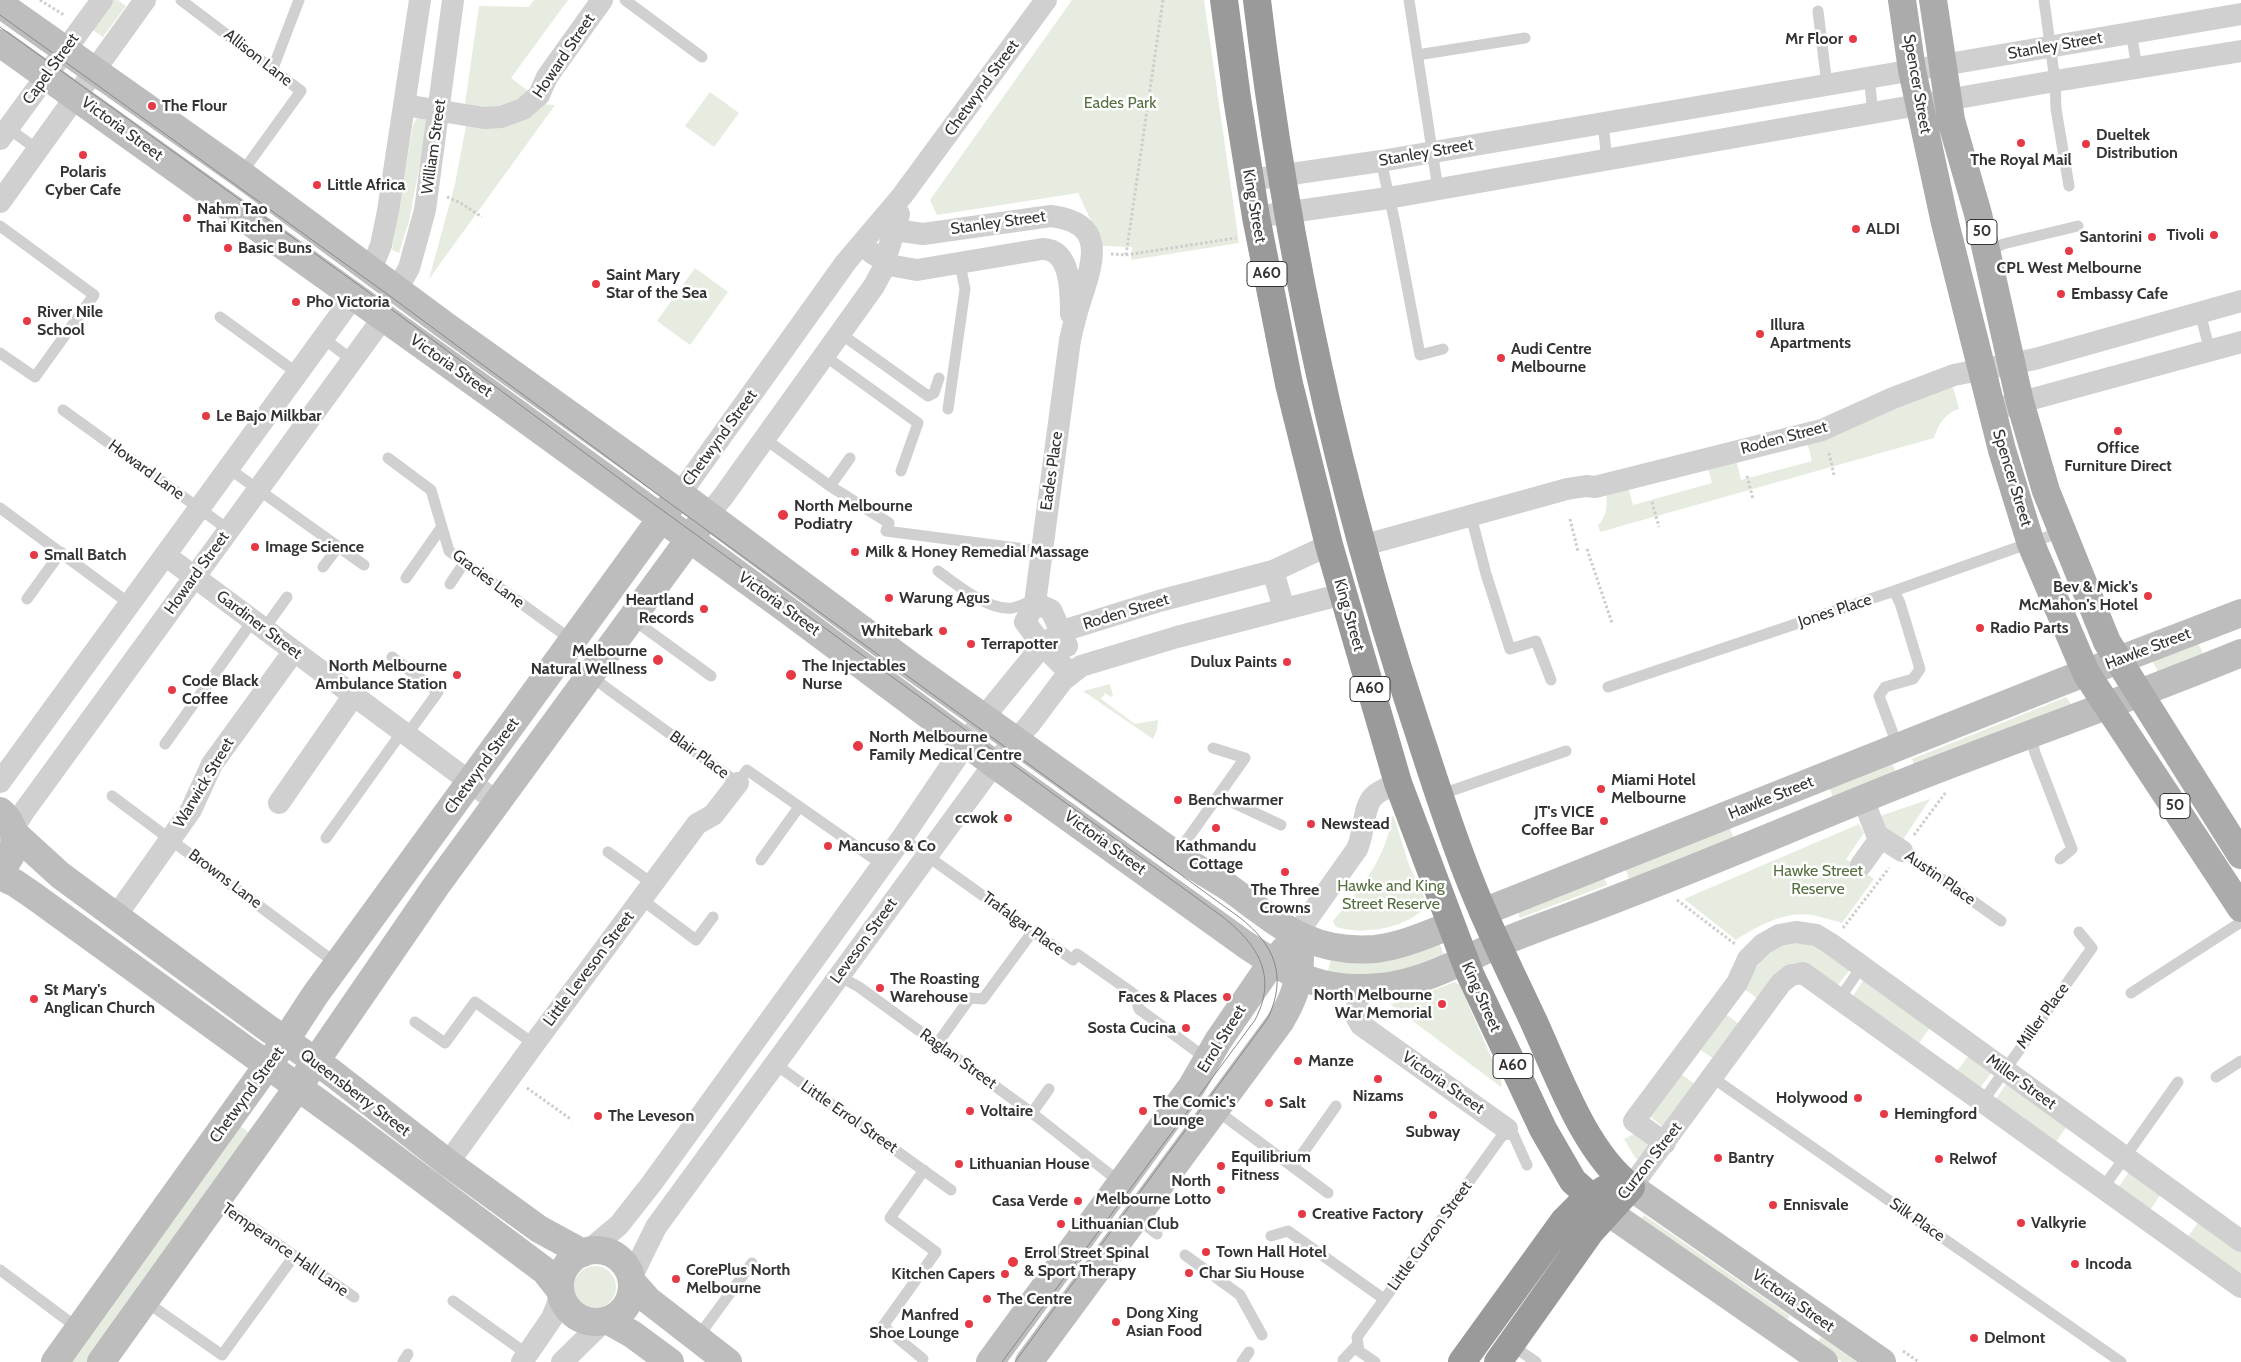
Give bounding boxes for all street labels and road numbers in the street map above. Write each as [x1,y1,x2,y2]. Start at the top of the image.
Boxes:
street label: Howard Street [529,10,599,102]
street label: Allison Lane [220,25,296,91]
street label: Stanley Street [2006,28,2104,64]
street label: Capel Street [19,30,83,108]
street label: Spencer Street [1899,33,1935,135]
street label: Chetwynd Street [941,36,1023,140]
street label: Victoria Street [77,93,167,165]
street label: William Street [418,98,450,196]
street label: Stanley Street [1377,135,1475,171]
street label: King Street [1238,168,1270,244]
street label: Stanley Street [949,207,1047,239]
road number: 50 [1967,220,1997,244]
road number: A60 [1247,262,1287,286]
street label: Victoria Street [406,331,496,401]
street label: Chetwynd Street [679,386,761,490]
street label: Roden Street [1739,417,1829,459]
street label: Spencer Street [1988,427,2036,529]
street label: Eades Place [1037,430,1067,512]
street label: Howard Lane [104,436,188,504]
street label: Howard Street [161,528,233,618]
street label: Gracies Lane [448,546,528,612]
street label: Victoria Street [734,568,824,640]
street label: King Street [1330,577,1368,653]
street label: Gardiner Street [212,587,306,663]
street label: Roden Street [1081,590,1171,634]
street label: Jones Place [1796,590,1874,632]
street label: Hawke Street [2103,624,2193,674]
road number: A60 [1350,676,1390,702]
street label: Chetwynd Street [441,714,523,818]
street label: Blair Place [666,727,732,783]
street label: Warwick Street [170,735,238,831]
street label: Hawke Street [1726,772,1816,824]
road number: 50 [2160,794,2190,818]
street label: Victoria Street [1060,807,1150,879]
street label: Browns Lane [185,845,265,913]
street label: Austin Place [1901,847,1979,909]
street label: Trafalgar Place [978,888,1068,960]
street label: Leveson Street [827,895,901,987]
street label: Little Leveson Street [540,908,638,1030]
street label: King Street [1457,959,1505,1035]
street label: Miller Place [2013,979,2073,1053]
street label: Errol Street [1194,1002,1250,1076]
street label: Raglan Street [916,1025,1000,1093]
street label: Chetwynd Street [206,1043,288,1147]
street label: Queensberry Street [296,1045,414,1141]
street label: Victoria Street [1398,1048,1488,1118]
street label: Miller Street [1982,1050,2060,1114]
road number: A60 [1493,1054,1533,1078]
street label: Little Errol Street [797,1077,901,1157]
street label: Curzon Street [1614,1118,1686,1204]
street label: Little Curzon Street [1384,1178,1476,1294]
street label: Silk Place [1886,1194,1948,1246]
street label: Temperance Hall Lane [218,1199,352,1301]
street label: Victoria Street [1748,1266,1838,1336]

